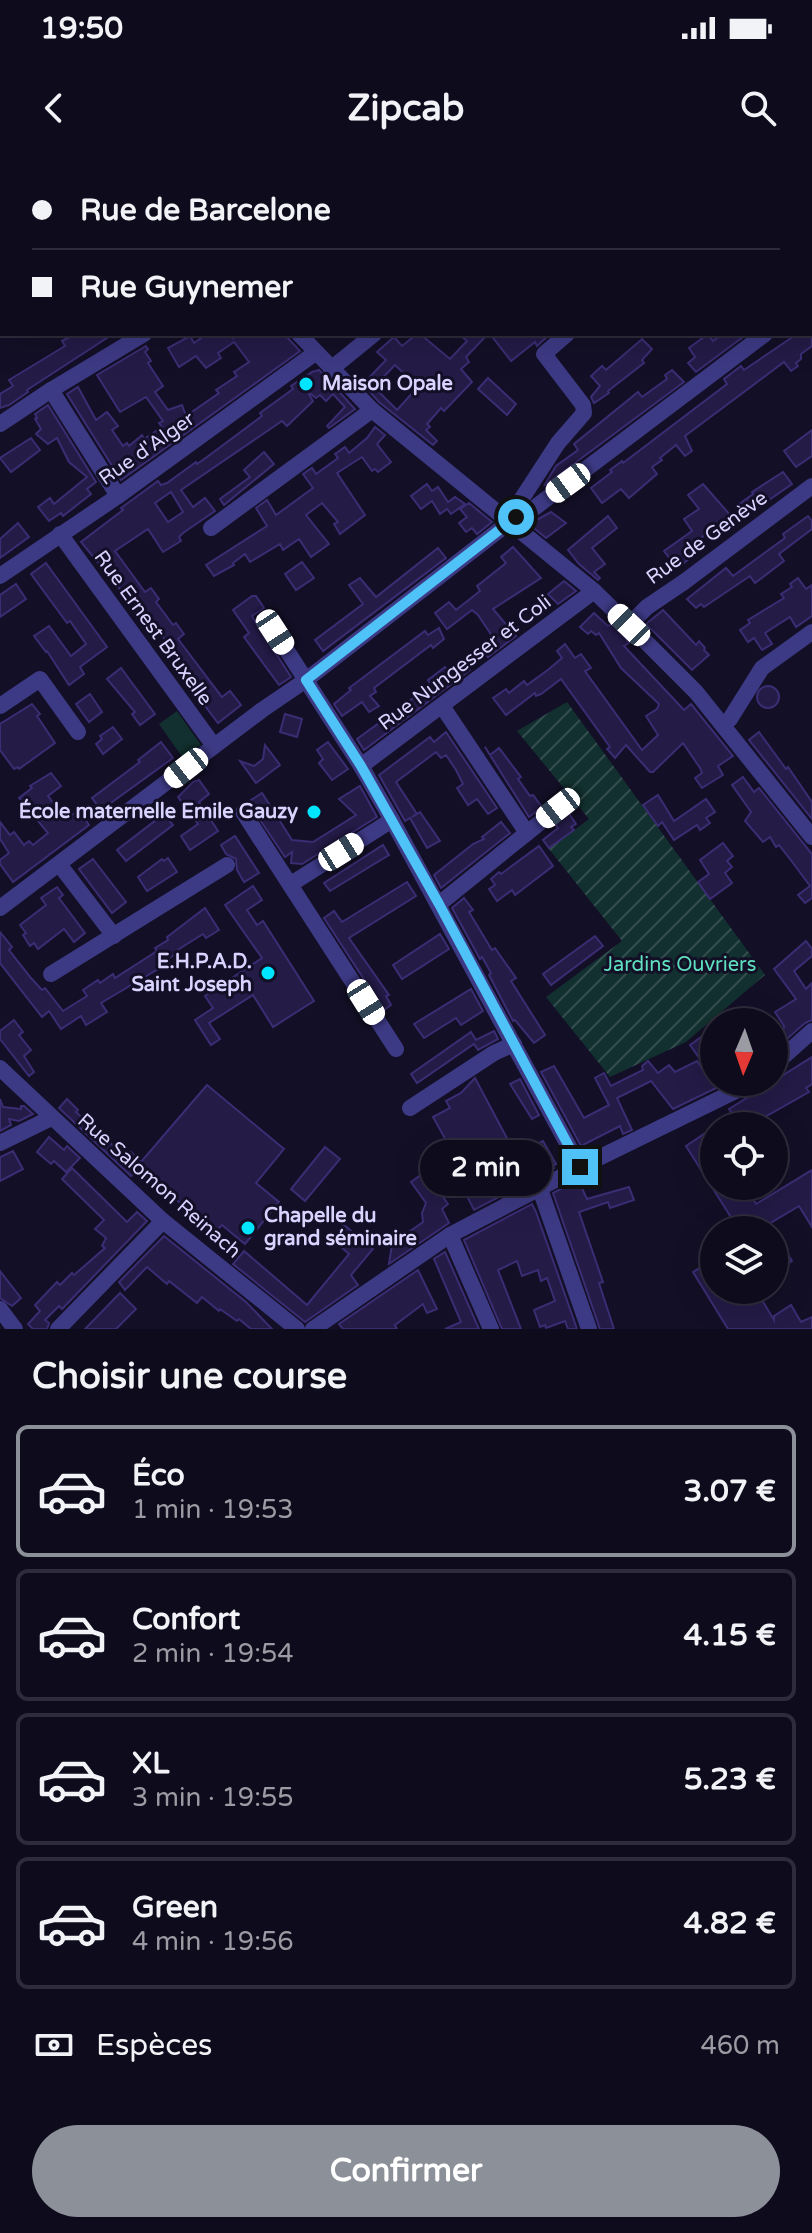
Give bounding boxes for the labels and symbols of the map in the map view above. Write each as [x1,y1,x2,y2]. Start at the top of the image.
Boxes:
place label: Maison Opale [322,372,453,396]
marker: Maison Opale [297,375,315,393]
street label: Rue d'Alger [94,407,200,491]
car [542,459,594,507]
street label: Rue de Genève [642,486,772,590]
route start [498,499,534,535]
street label: Rue Ernest Bruxelle [89,546,217,710]
street label: Rue Nungesser et Coli [374,590,556,736]
car [603,600,655,650]
car [252,605,298,659]
car [160,744,212,792]
car [532,784,584,832]
place label: École maternelle Emile Gauzy [19,798,298,824]
marker: École maternelle Emile Gauzy [305,803,323,821]
car [314,829,368,875]
place label: E.H.P.A.D. Saint Joseph [131,950,252,997]
park label: Jardins Ouvriers [604,953,756,977]
marker: E.H.P.A.D. Saint Joseph [259,964,277,982]
car [343,975,389,1029]
north arrow [700,1008,788,1096]
street label: Rue Salomon Reinach [73,1109,245,1263]
callout: 2 min [420,1139,552,1195]
route end [562,1149,598,1185]
place label: Chapelle du grand séminaire [264,1204,417,1251]
marker: Chapelle du grand séminaire [239,1219,257,1237]

